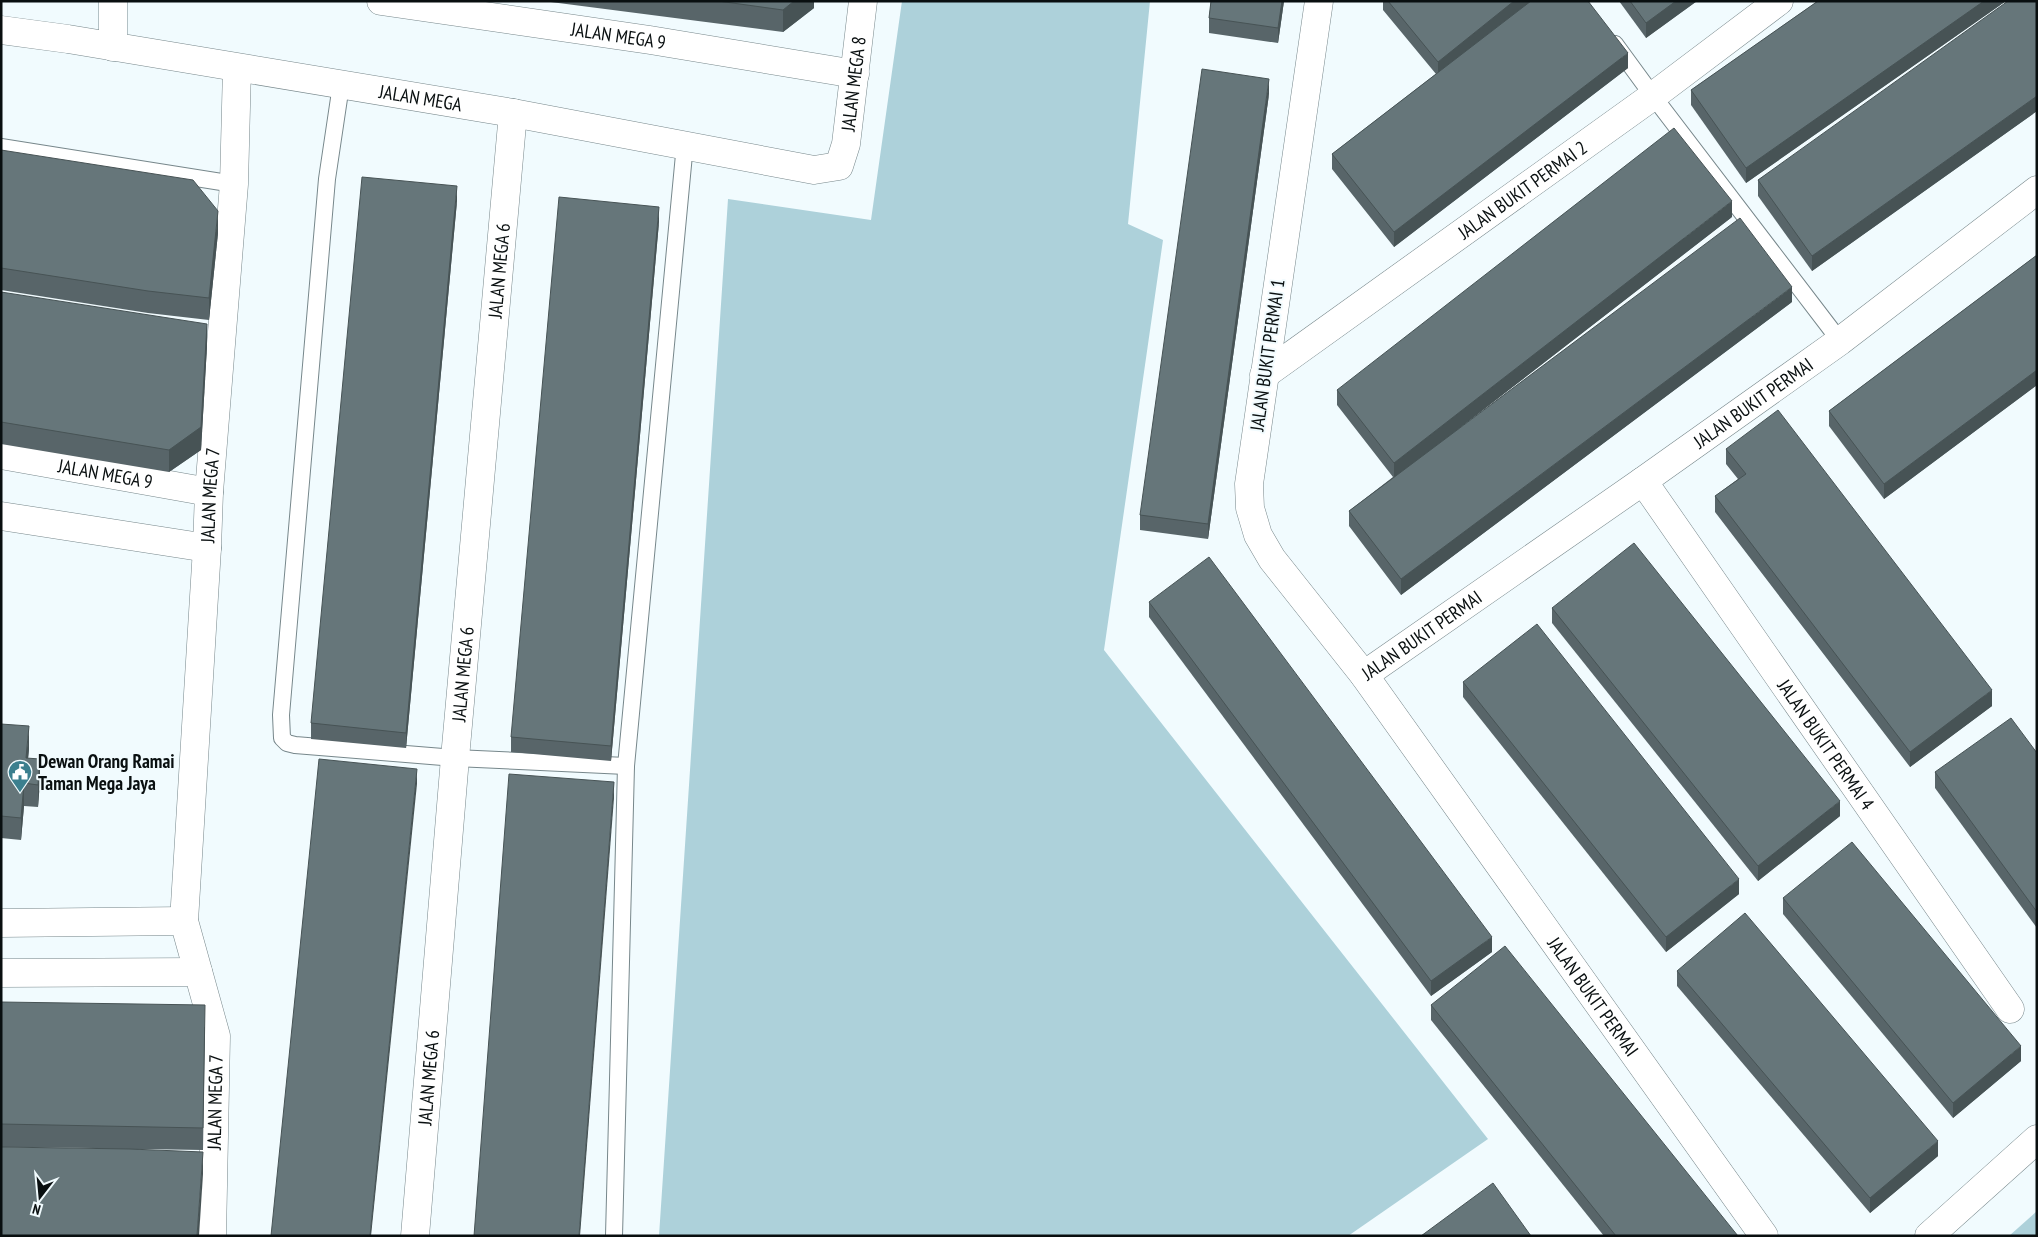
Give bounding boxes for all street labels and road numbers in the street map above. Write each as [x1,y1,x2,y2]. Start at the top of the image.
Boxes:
street label: JALAN MEGA 9 [569,17,668,54]
street label: JALAN MEGA 8 [835,35,871,134]
street label: JALAN MEGA [376,79,464,116]
street label: JALAN BUKIT PERMAI 2 [1452,135,1592,245]
street label: JALAN MEGA 6 [483,222,515,320]
street label: JALAN BUKIT PERMAI 1 [1244,277,1290,434]
street label: JALAN BUKIT PERMAI [1688,352,1818,454]
street label: JALAN MEGA 7 [195,447,225,544]
street label: JALAN MEGA 9 [55,453,154,494]
street label: JALAN BUKIT PERMAI [1356,585,1486,686]
street label: JALAN MEGA 6 [446,625,479,724]
street label: JALAN BUKIT PERMAI 4 [1772,674,1880,815]
street label: JALAN BUKIT PERMAI [1542,931,1644,1061]
street label: JALAN MEGA 6 [412,1029,444,1127]
street label: JALAN MEGA 7 [202,1054,228,1151]

